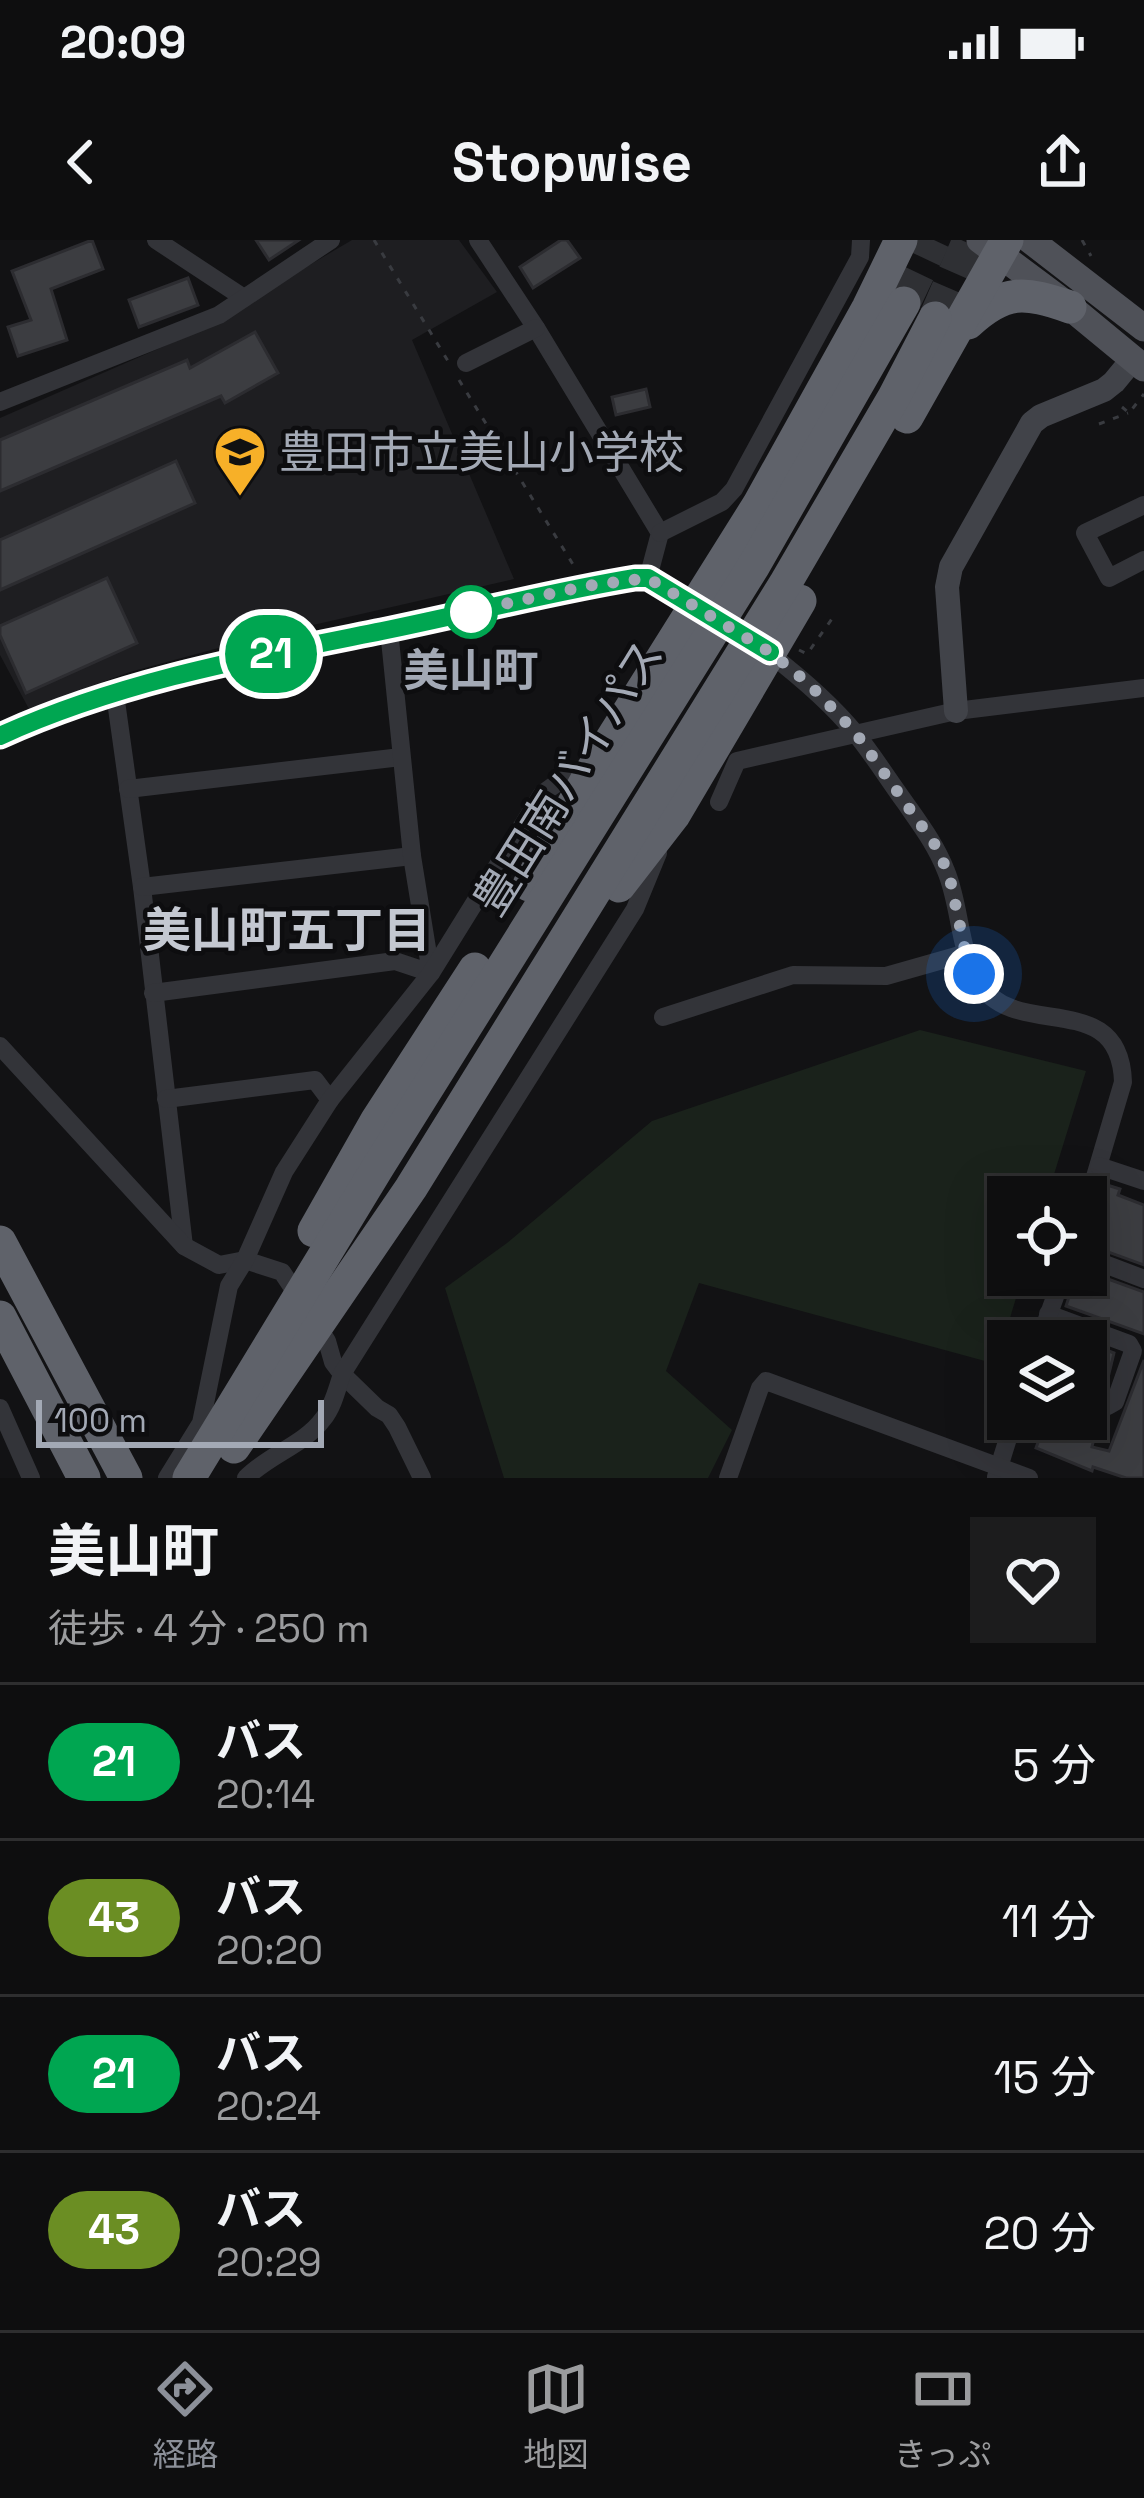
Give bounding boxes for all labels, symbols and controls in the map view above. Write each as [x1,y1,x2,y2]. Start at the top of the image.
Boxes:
text: 20:09 [60,14,186,71]
text: Stopwise [452,128,692,197]
icon: back [48,129,114,195]
icon: share [1030,129,1096,195]
school or university icon: 豊田市立美山小学校 [212,424,268,498]
place label: 豊田市立美山小学校 [279,424,684,481]
marker: 美山町 [446,587,496,637]
line badge: 21 [217,615,325,693]
text: 21 [249,627,293,680]
street label: 豊田南バイパス [461,629,676,926]
place label: 美山町 [403,642,539,699]
district label: 美山町五丁目 [143,900,431,961]
your location [944,944,1004,1004]
map controls [987,1176,1107,1440]
button: locate [987,1176,1107,1296]
button: layers [987,1320,1107,1440]
scale bar [36,1394,324,1447]
text: 100 m [54,1400,147,1442]
text: 美山町 [48,1515,219,1588]
button: heart [970,1517,1096,1643]
text: 徒歩 · 4 分 · 250 m [48,1604,370,1653]
text: バス [216,1713,306,1770]
text: 21 [92,1735,136,1788]
text: 5 分 [1012,1737,1096,1794]
text: 20:14 [216,1770,315,1819]
text: バス [216,1869,306,1926]
text: 43 [88,1891,140,1944]
text: 11 分 [1002,1893,1096,1950]
text: 20:20 [216,1926,323,1975]
text: バス [216,2025,306,2082]
text: 21 [92,2047,136,2100]
text: 15 分 [994,2049,1096,2106]
text: 20:24 [216,2082,321,2131]
text: バス [216,2181,306,2238]
text: 43 [88,2203,140,2256]
text: 20 分 [983,2205,1096,2262]
text: 20:29 [216,2238,322,2287]
tab: 経路 [152,2356,218,2476]
tab: 地図 [523,2356,589,2476]
tab: きっぷ [894,2356,992,2476]

